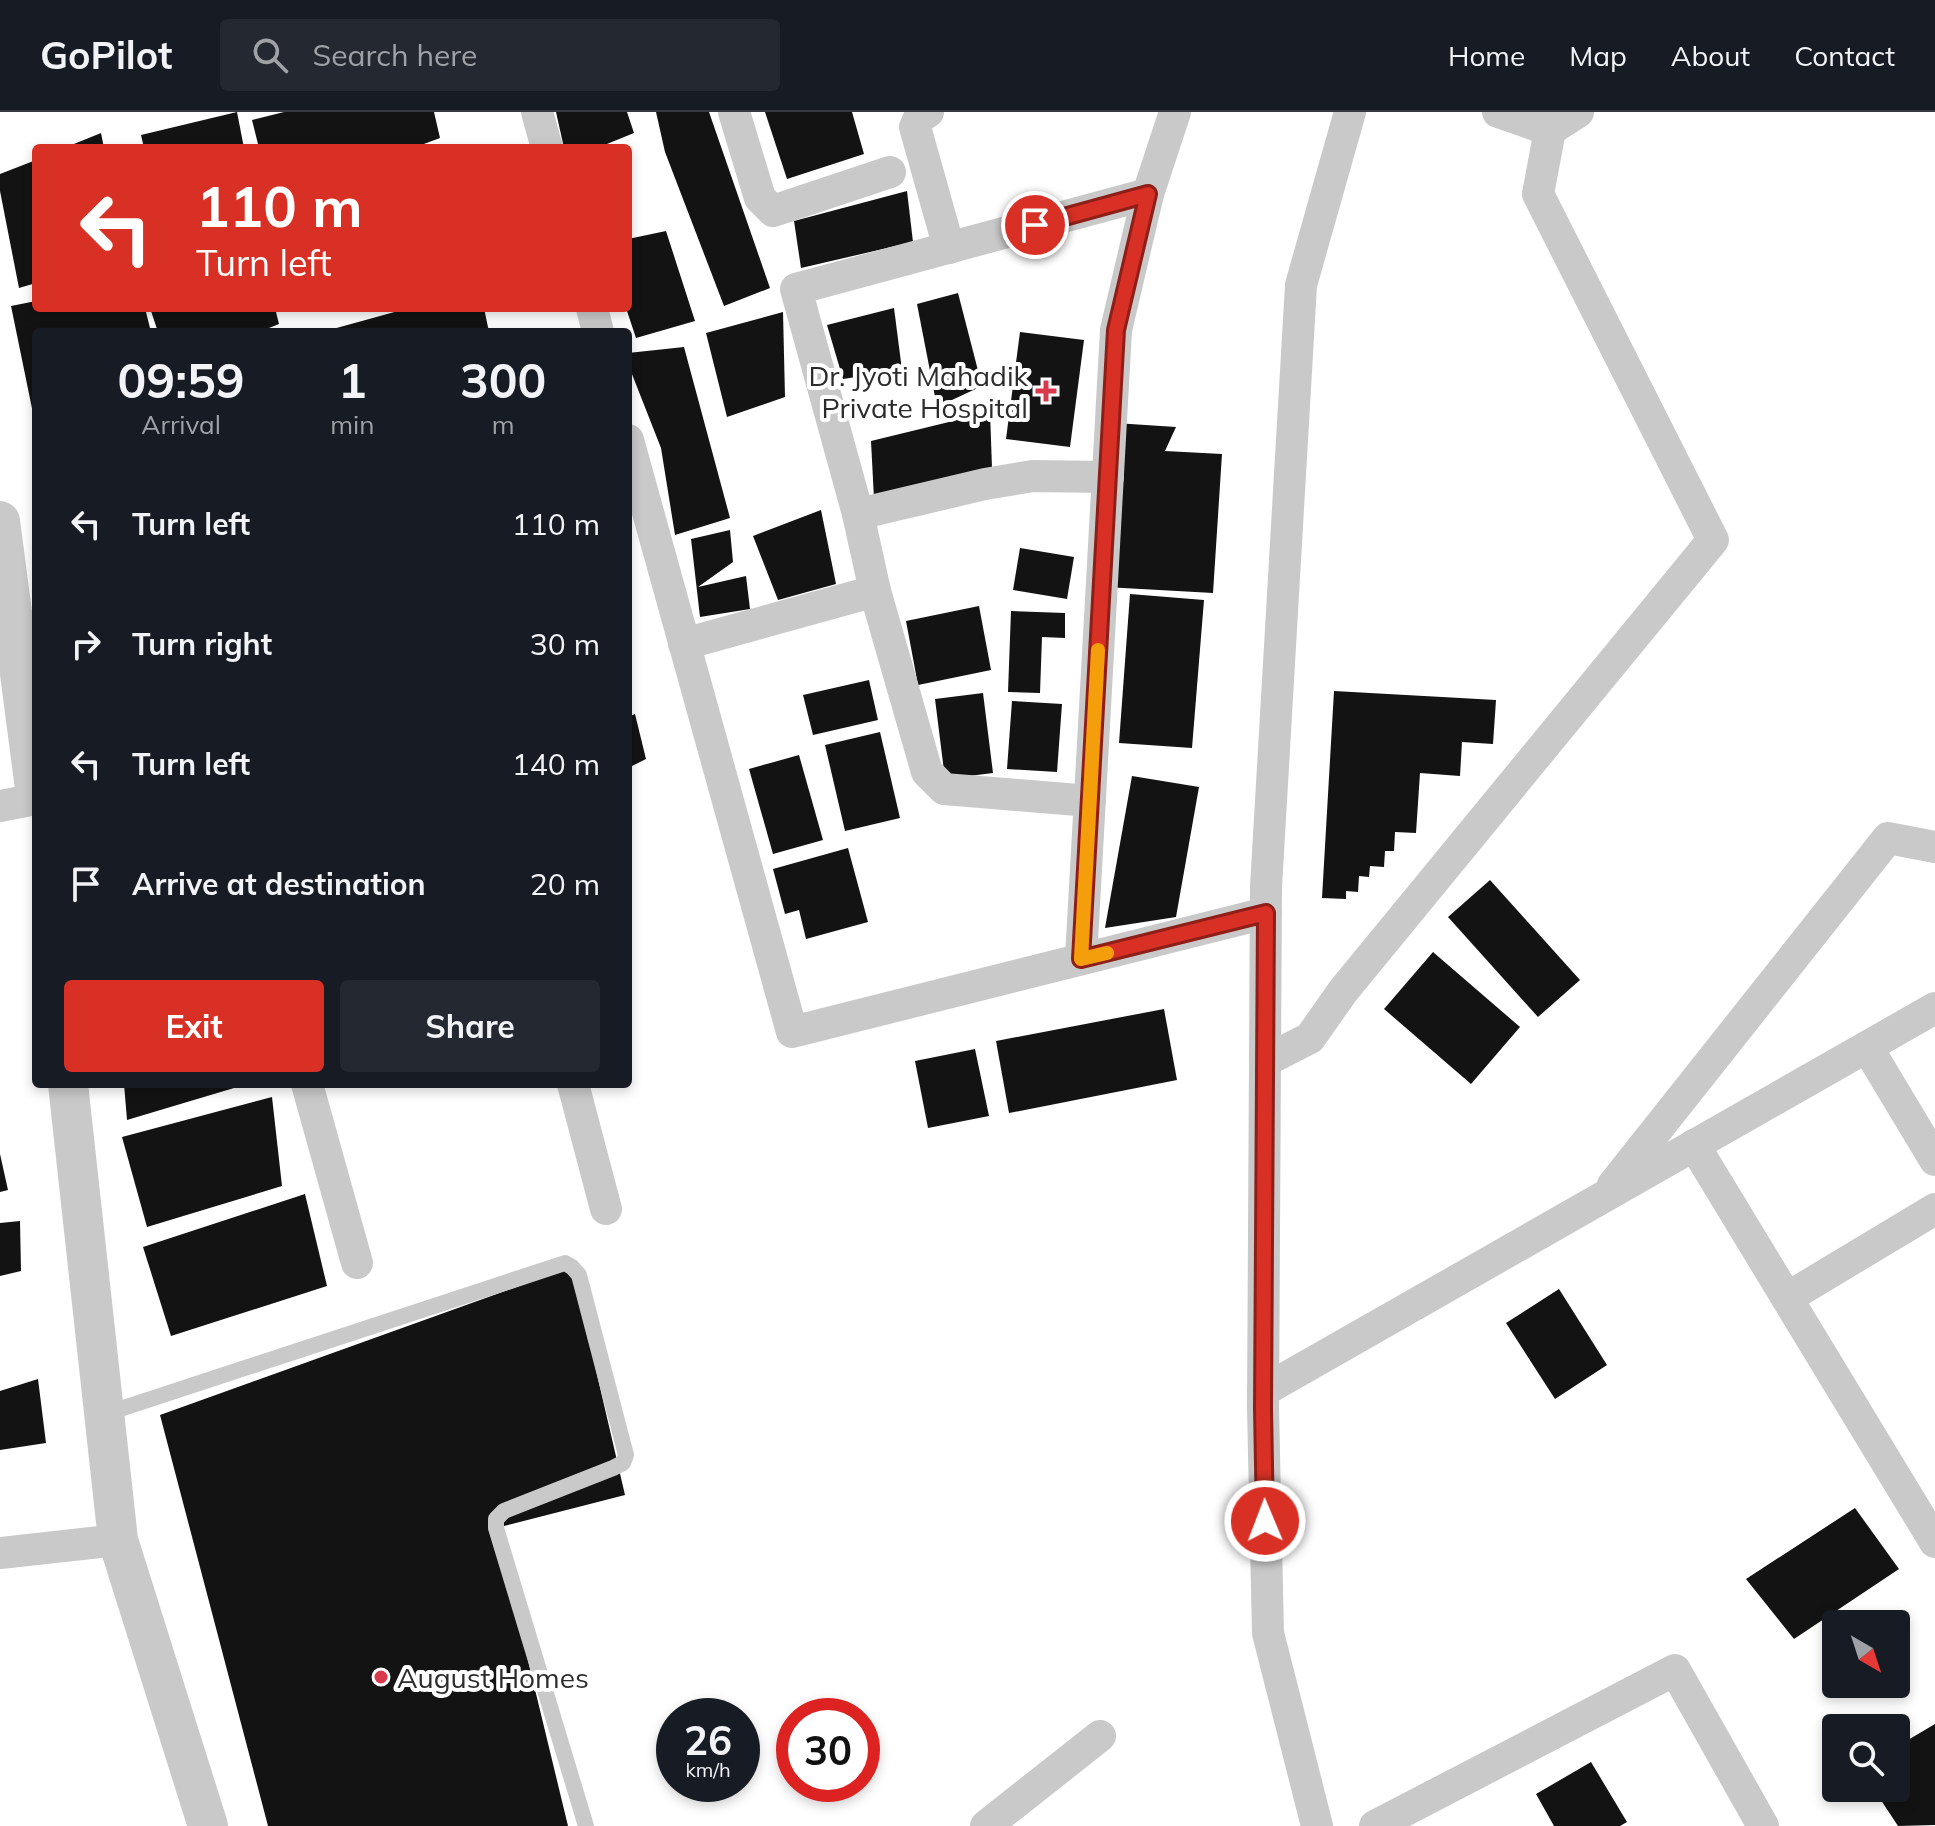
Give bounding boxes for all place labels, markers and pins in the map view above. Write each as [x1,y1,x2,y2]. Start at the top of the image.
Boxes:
pin [1001,191,1069,259]
place label: Dr. Jyoti Mahadik Private Hospital [808,358,1029,425]
marker: Dr. Jyoti Mahadik Private Hospital [1035,380,1057,402]
place label: August Homes [397,1660,589,1695]
marker: August Homes [372,1668,390,1686]

